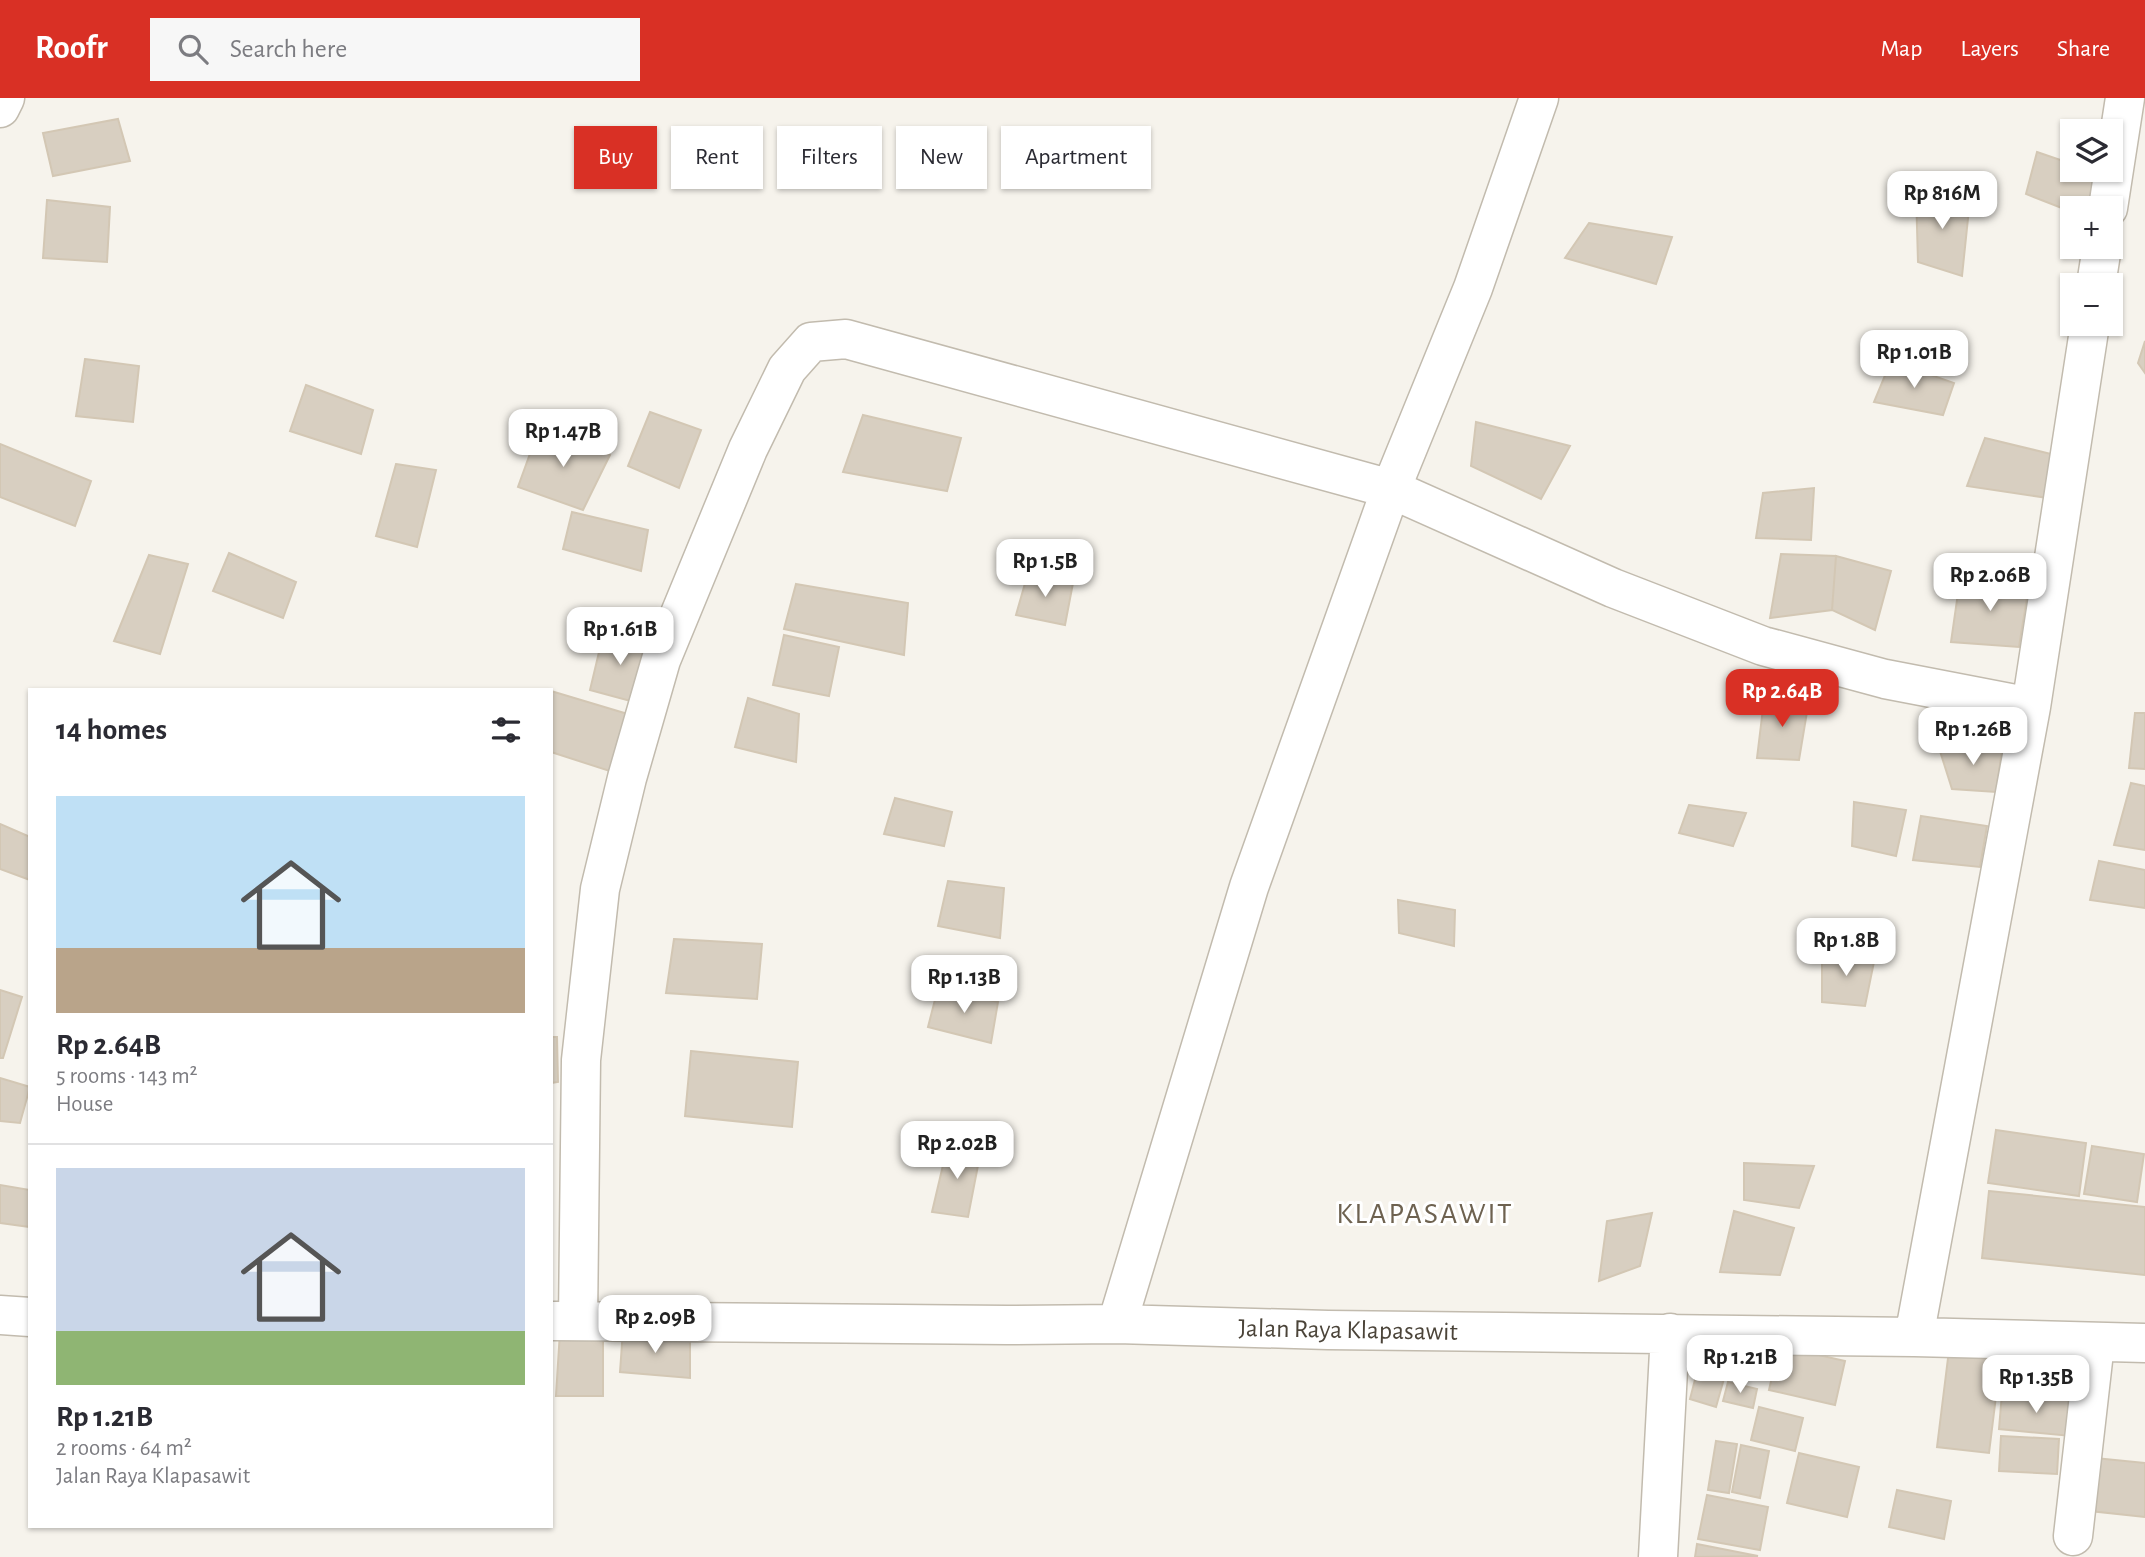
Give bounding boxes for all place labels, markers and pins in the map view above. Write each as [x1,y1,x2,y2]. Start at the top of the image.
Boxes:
pin: Rp 816M [1877,172,2007,231]
pin: Rp 1.01B [1842,330,1986,390]
pin: Rp 1.47B [491,410,635,469]
pin: Rp 1.5B [980,540,1110,599]
pin: Rp 2.06B [1918,554,2062,613]
pin: Rp 1.61B [548,608,692,667]
pin: Rp 2.64B [1710,670,1854,729]
pin: Rp 1.26B [1901,708,2045,767]
pin: Rp 1.8B [1781,918,1911,978]
pin: Rp 1.13B [892,956,1036,1015]
pin: Rp 2.02B [885,1122,1029,1181]
pin: Rp 2.09B [583,1296,727,1355]
pin: Rp 1.21B [1668,1336,1812,1395]
pin: Rp 1.35B [1964,1356,2108,1415]

